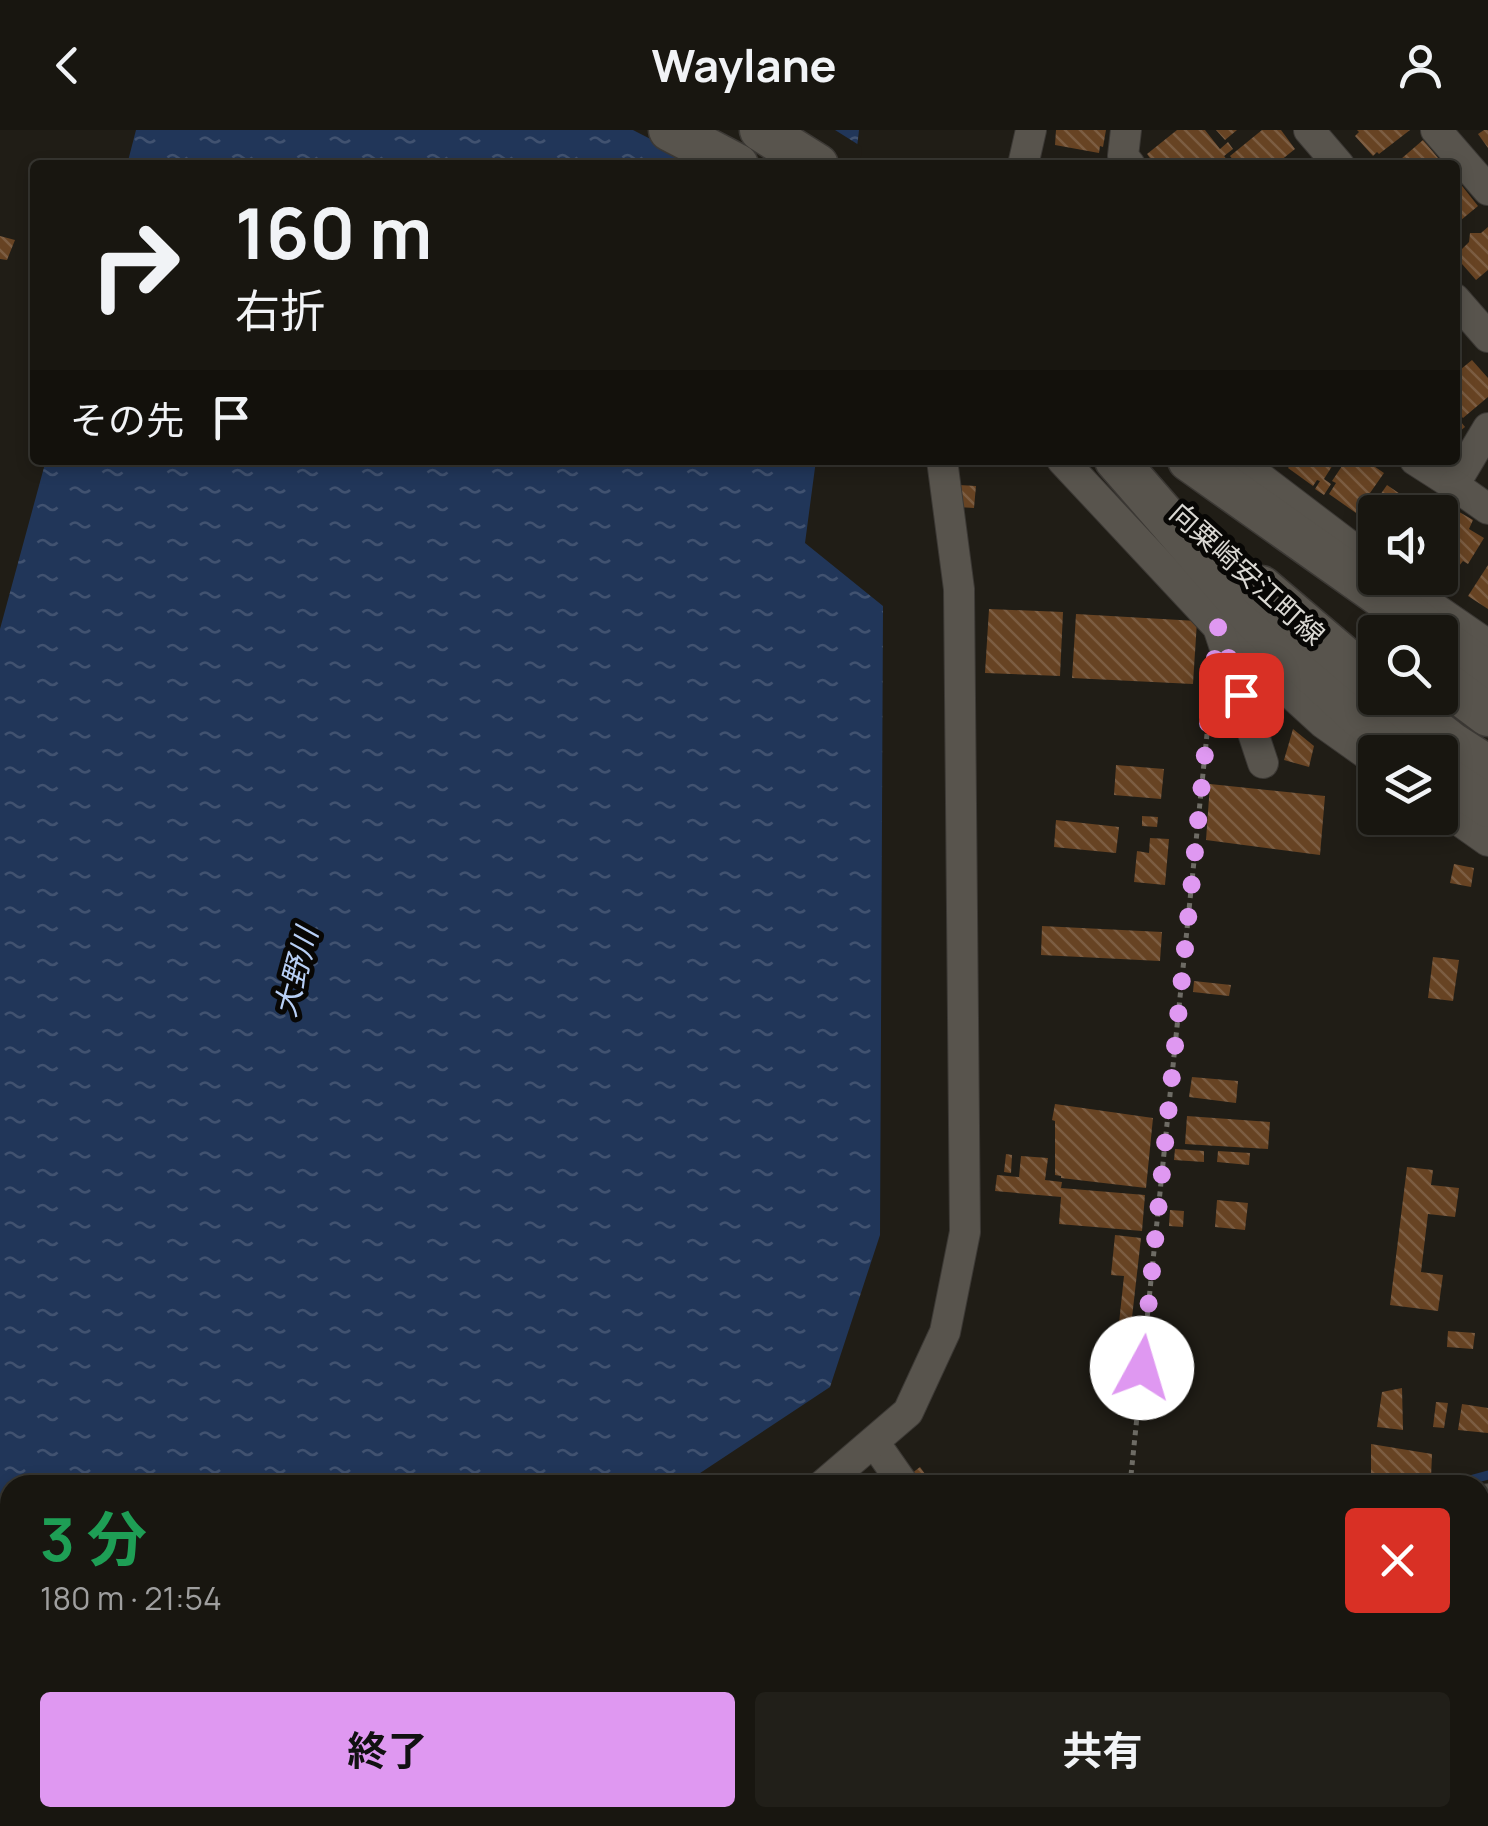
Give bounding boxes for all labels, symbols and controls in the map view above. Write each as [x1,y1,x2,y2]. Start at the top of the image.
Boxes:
text: Waylane [651,34,837,96]
icon: back [40,38,95,93]
icon: person [1393,38,1448,93]
text: 160 m [235,184,432,280]
icon: right [70,200,200,330]
text: 右折 [235,279,325,341]
icon: arrive [204,390,259,445]
text: その先 [70,393,184,445]
street label: 向粟崎安江町線 [1162,493,1334,653]
map controls [1358,495,1458,835]
button: sound [1358,495,1458,595]
button: search [1358,615,1458,715]
pin [1199,653,1284,738]
icon: arrive [1214,668,1269,723]
button: layers [1358,735,1458,835]
water label: 大野川 [264,920,327,1021]
position arrow [1090,1316,1194,1420]
text: 3 分 [40,1497,147,1579]
button: close [1345,1508,1450,1613]
text: 180 m · 21:54 [40,1576,222,1620]
button: 終了 [40,1692,735,1807]
button: 共有 [755,1692,1450,1807]

